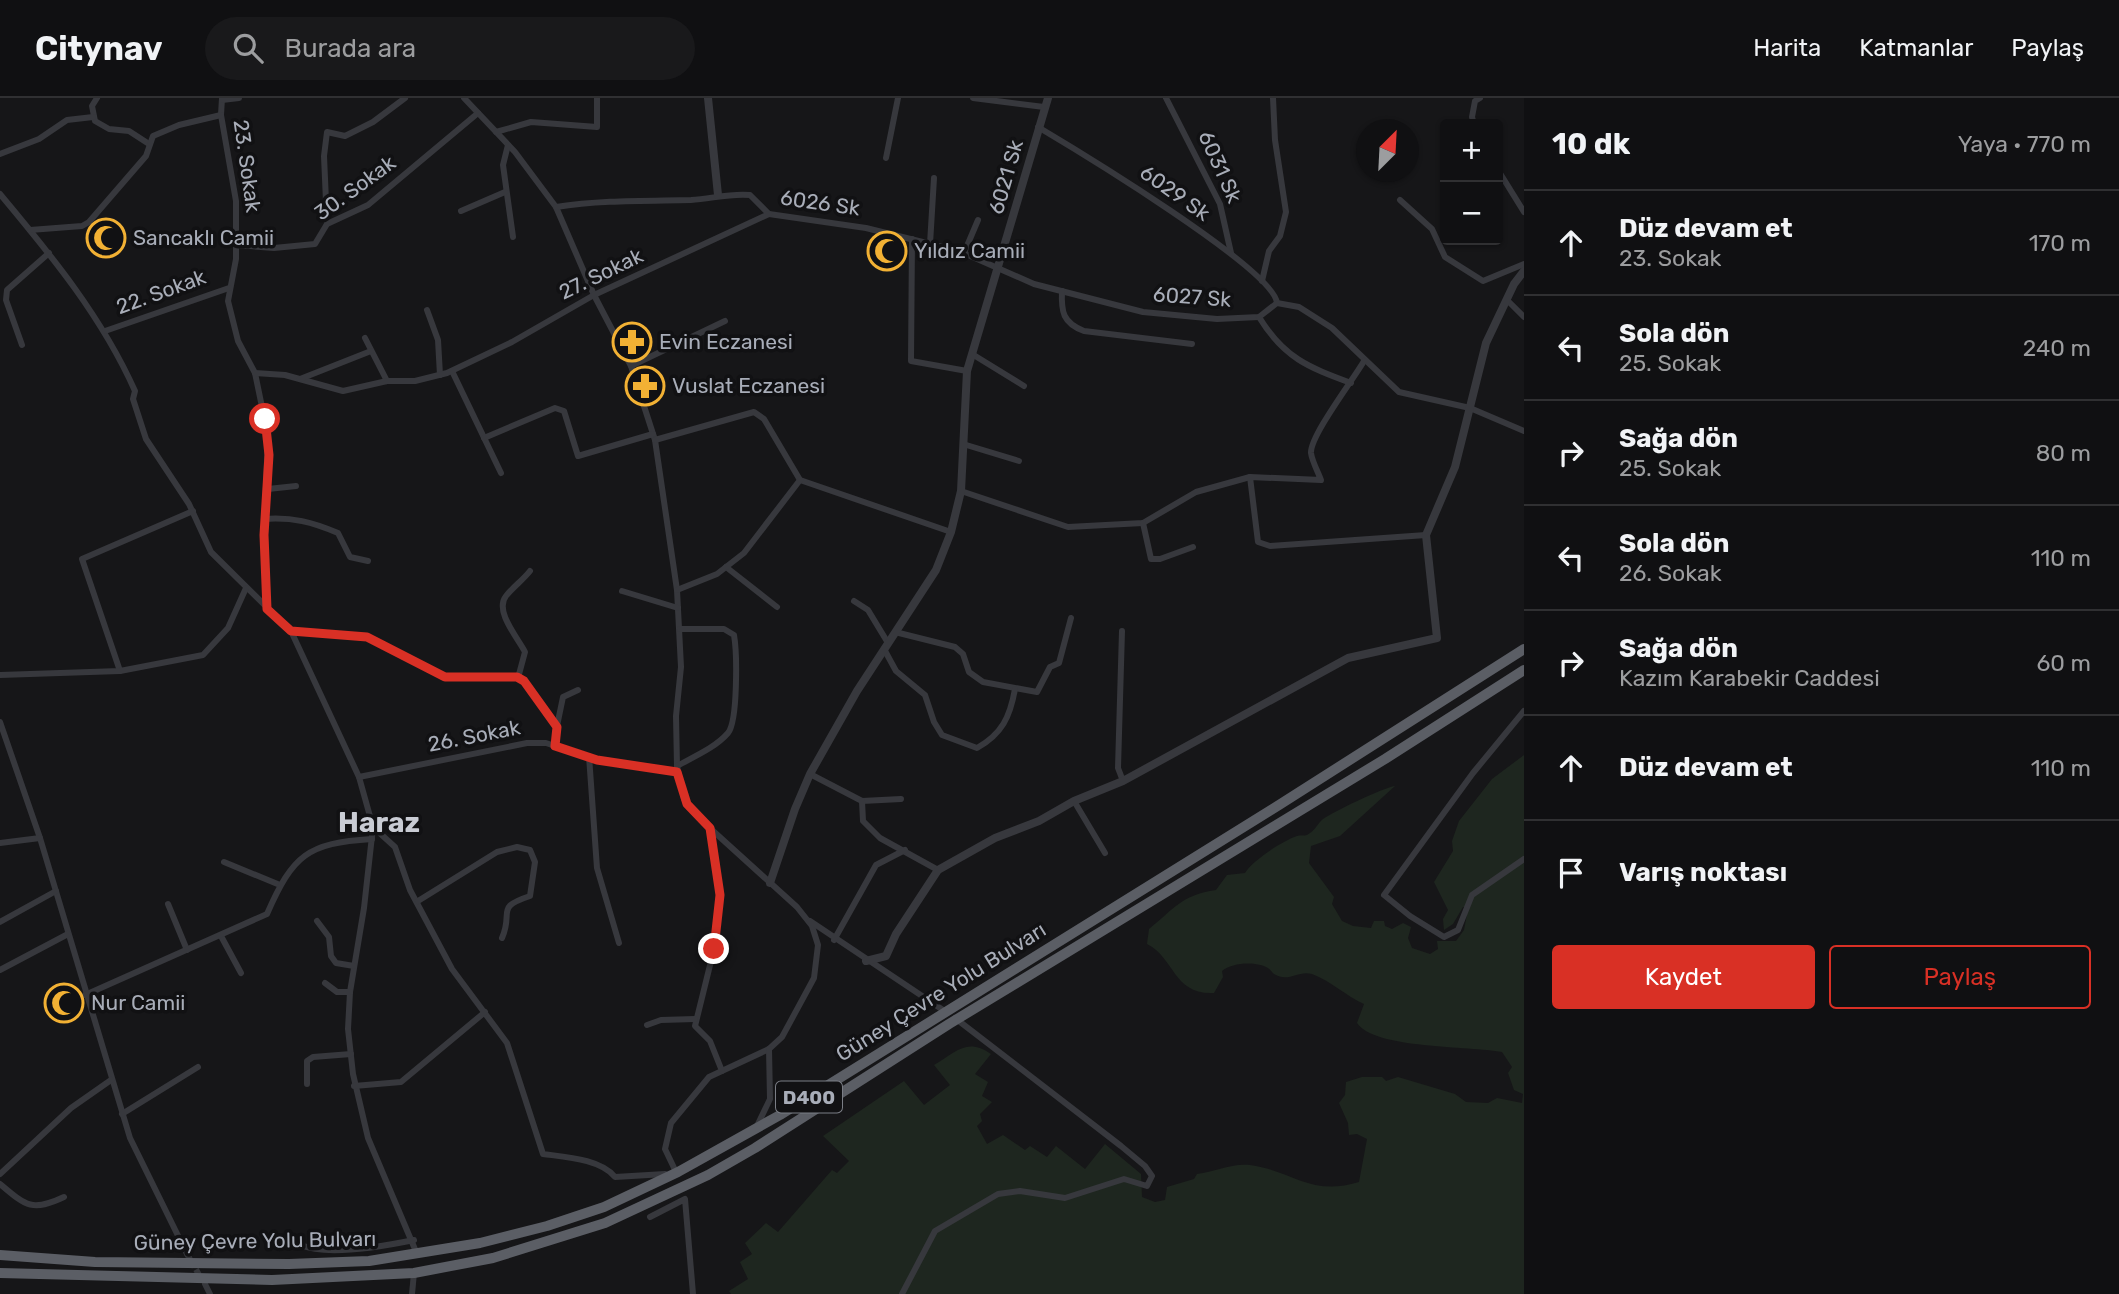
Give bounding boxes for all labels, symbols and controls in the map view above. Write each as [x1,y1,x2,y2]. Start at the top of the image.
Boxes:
search box [205,17,695,80]
text: Citynav [35,29,163,68]
icon: search [229,29,267,67]
text: Burada ara [285,33,416,64]
text: Harita [1753,34,1821,62]
text: Katmanlar [1859,34,1973,62]
text: Paylaş [2011,34,2084,62]
street label: 23. Sokak [229,118,266,214]
north arrow [1356,119,1419,182]
map controls [1440,119,1503,245]
button: + [1440,119,1503,182]
text: 10 dk [1552,126,1630,162]
street label: 6031 Sk [1194,127,1247,207]
text: Yaya · 770 m [1958,130,2091,158]
street label: 6021 Sk [983,137,1028,217]
street label: 30. Sokak [309,150,400,225]
street label: 6029 Sk [1135,159,1215,226]
button: − [1440,182,1503,245]
street label: 6026 Sk [779,185,862,220]
text: Düz devam et [1619,213,1793,244]
mosque icon: Sancaklı Camii [85,217,127,259]
icon: ahead [1552,224,1590,262]
place label: Sancaklı Camii [133,225,274,250]
text: 170 m [2029,229,2091,257]
mosque icon: Yıldız Camii [866,230,908,272]
place label: Yıldız Camii [914,238,1025,263]
street label: 27. Sokak [555,242,647,305]
text: 23. Sokak [1619,244,1721,272]
street label: 22. Sokak [113,264,209,319]
street label: 6027 Sk [1152,281,1232,312]
text: Sola dön [1619,318,1729,349]
pharmacy icon: Evin Eczanesi [611,321,653,363]
place label: Evin Eczanesi [659,329,793,354]
icon: left [1552,329,1590,367]
text: 240 m [2023,334,2091,362]
text: 25. Sokak [1619,349,1721,377]
pharmacy icon: Vuslat Eczanesi [624,365,666,407]
place label: Vuslat Eczanesi [672,373,825,398]
route start [249,403,280,434]
text: Sağa dön [1619,423,1738,454]
icon: right [1552,434,1590,472]
text: 80 m [2036,439,2091,467]
text: 25. Sokak [1619,454,1721,482]
text: Sola dön [1619,528,1729,559]
icon: left [1552,539,1590,577]
text: 110 m [2031,544,2091,572]
text: 26. Sokak [1619,559,1722,587]
text: Sağa dön [1619,633,1738,664]
icon: right [1552,644,1590,682]
text: 60 m [2036,649,2091,677]
text: Kazım Karabekir Caddesi [1619,664,1880,692]
street label: 26. Sokak [426,714,522,757]
icon: ahead [1552,749,1590,787]
text: Düz devam et [1619,752,1793,783]
text: 110 m [2031,754,2091,782]
district label: Haraz [338,806,420,839]
icon: arrive [1552,854,1590,892]
text: Varış noktası [1619,857,1787,888]
street label: Güney Çevre Yolu Bulvarı [831,917,1050,1066]
route end [698,933,729,964]
button: Kaydet [1552,945,1815,1009]
button: Paylaş [1829,945,2091,1009]
mosque icon: Nur Camii [43,982,85,1024]
place label: Nur Camii [91,990,185,1015]
road number: D400 [776,1082,842,1113]
street label: Güney Çevre Yolu Bulvarı [133,1226,377,1255]

